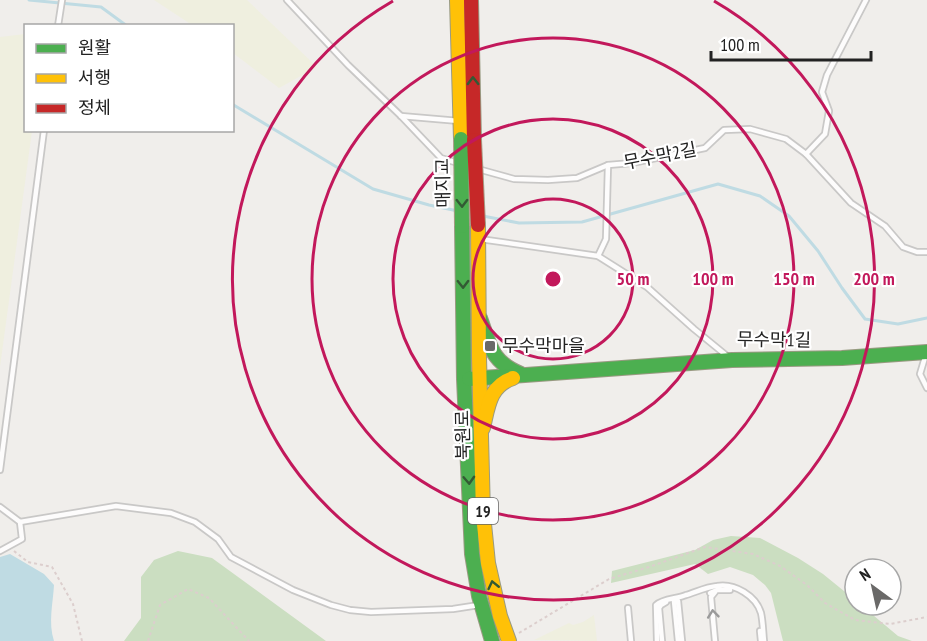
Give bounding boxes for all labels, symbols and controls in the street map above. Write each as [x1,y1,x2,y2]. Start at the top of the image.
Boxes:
legend [24,24,234,132]
scale bar [711,24,872,62]
text: 100 m [720,33,760,56]
text: 원활 [78,36,111,59]
text: 서행 [78,66,111,89]
one-way arrow [466,77,479,86]
text: 정체 [78,96,111,119]
street label: 무수막2길 [621,137,699,174]
street label: 매지교 [431,158,454,208]
one-way arrow [456,199,468,208]
text: 50 m [617,267,649,290]
text: 100 m [692,267,734,290]
text: 150 m [773,267,815,290]
text: 200 m [853,267,895,290]
centre of rings [543,269,563,289]
one-way arrow [457,280,469,289]
street label: 무수막1길 [737,327,811,352]
place label: 무수막마을 [502,334,585,357]
marker: 무수막마을 [483,339,497,353]
street label: 북원로 [451,410,474,460]
one-way arrow [462,475,475,484]
road number: 19 [468,498,498,524]
north arrow [843,557,903,617]
text: N [856,564,874,585]
one-way arrow [487,580,500,590]
one-way arrow [707,610,720,619]

